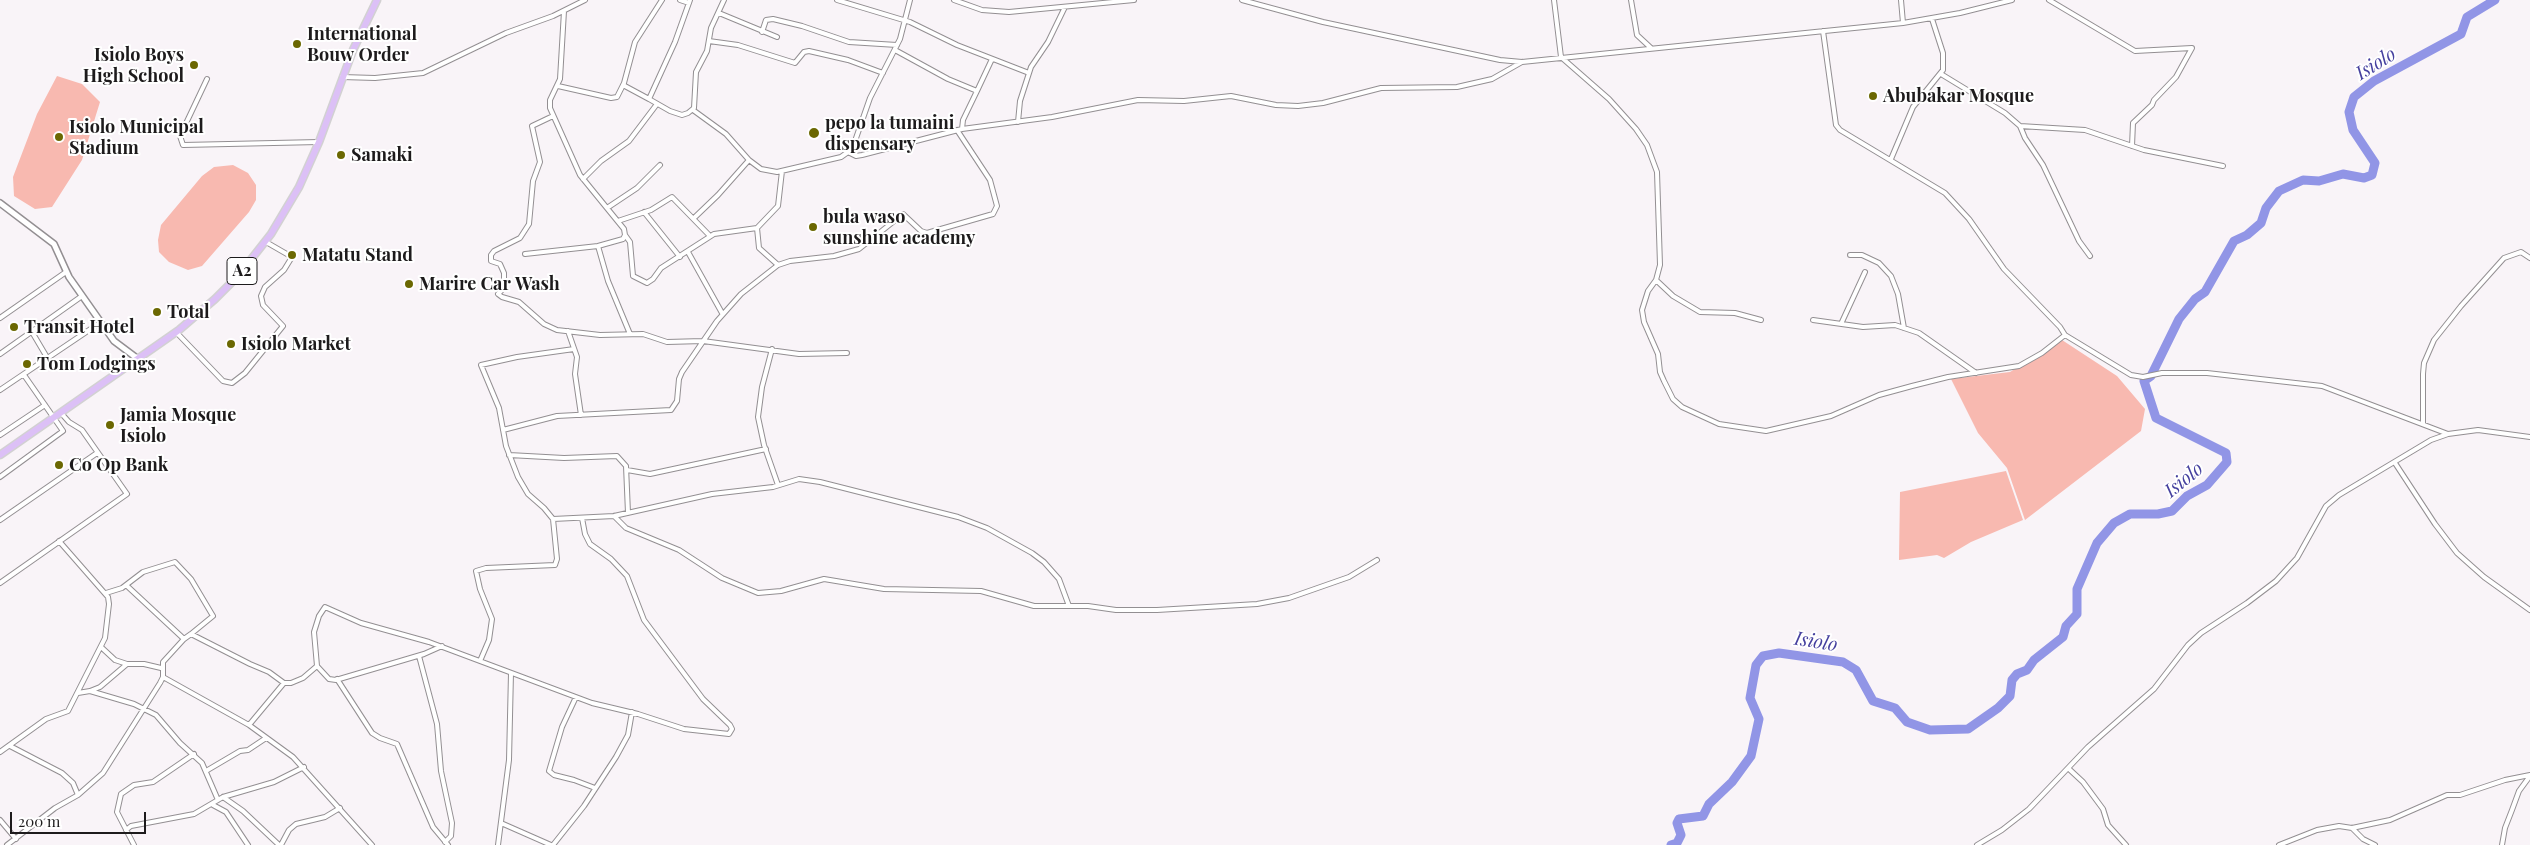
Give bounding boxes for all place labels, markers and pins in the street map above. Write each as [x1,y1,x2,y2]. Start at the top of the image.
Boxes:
place label: International Bouw Order [307,23,417,66]
marker: International Bouw Order [291,38,303,50]
place label: Isiolo Boys High School [83,44,184,86]
marker: Isiolo Boys High School [188,59,200,71]
place label: Abubakar Mosque [1883,85,2034,107]
marker: Abubakar Mosque [1867,90,1879,102]
place label: pepo la tumaini dispensary [825,112,954,154]
place label: Isiolo Municipal Stadium [69,116,204,158]
marker: pepo la tumaini dispensary [807,126,821,140]
marker: Isiolo Municipal Stadium [53,131,65,143]
place label: Samaki [351,144,413,166]
marker: Samaki [335,149,347,161]
place label: bula waso sunshine academy [823,206,975,248]
marker: bula waso sunshine academy [807,221,819,233]
place label: Matatu Stand [302,244,413,266]
marker: Matatu Stand [286,249,298,261]
place label: Marire Car Wash [419,273,560,295]
marker: Marire Car Wash [403,278,415,290]
place label: Total [167,301,210,323]
marker: Total [151,306,163,318]
place label: Transit Hotel [24,316,134,338]
marker: Transit Hotel [8,321,20,333]
place label: Isiolo Market [241,333,351,355]
marker: Isiolo Market [225,338,237,350]
place label: Tom Lodgings [37,353,156,375]
marker: Tom Lodgings [21,358,33,370]
place label: Jamia Mosque Isiolo [120,404,236,446]
marker: Jamia Mosque Isiolo [104,419,116,431]
place label: Co Op Bank [69,454,168,476]
marker: Co Op Bank [53,459,65,471]

